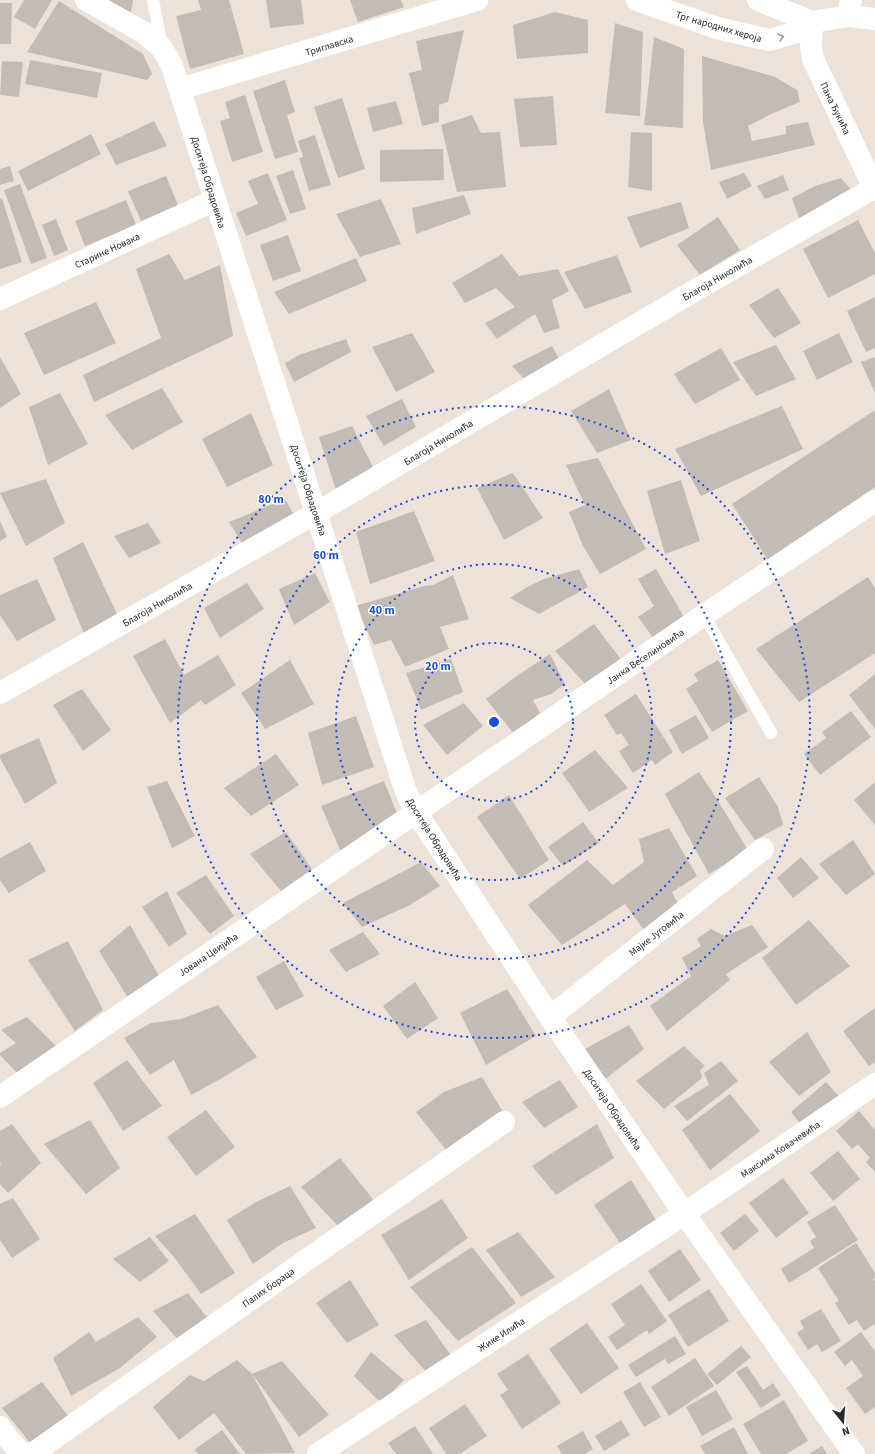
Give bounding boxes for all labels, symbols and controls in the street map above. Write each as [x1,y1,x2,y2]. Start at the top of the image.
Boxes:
street label: Трг народних хероја [674,8,763,46]
street label: Триглавска [304,32,355,60]
one-way arrow [777,33,784,42]
street label: Пана Ђукића [816,80,854,137]
street label: Доситеја Обрадовића [187,135,229,230]
street label: Старине Новака [72,230,142,272]
street label: Благоја Николића [680,253,755,305]
street label: Благоја Николића [401,417,476,469]
street label: Доситеја Обрадовића [287,443,329,538]
text: 80 m [258,491,284,508]
text: 60 m [313,547,339,564]
street label: Благоја Николића [120,579,195,631]
text: 40 m [369,602,395,619]
street label: Јанка Веселиновића [604,626,687,688]
text: 20 m [425,658,451,675]
centre of rings [487,715,501,729]
street label: Доситеја Обрадовића [403,795,465,884]
street label: Мајке Југовића [626,908,687,960]
street label: Јована Цвијића [176,930,241,980]
street label: Доситеја Обрадовића [580,1066,645,1153]
street label: Максима Ковачевића [738,1118,823,1182]
street label: Палих бораца [240,1265,298,1311]
street label: Жике Илића [475,1314,528,1355]
north arrow [823,1402,863,1442]
text: N [840,1423,851,1439]

